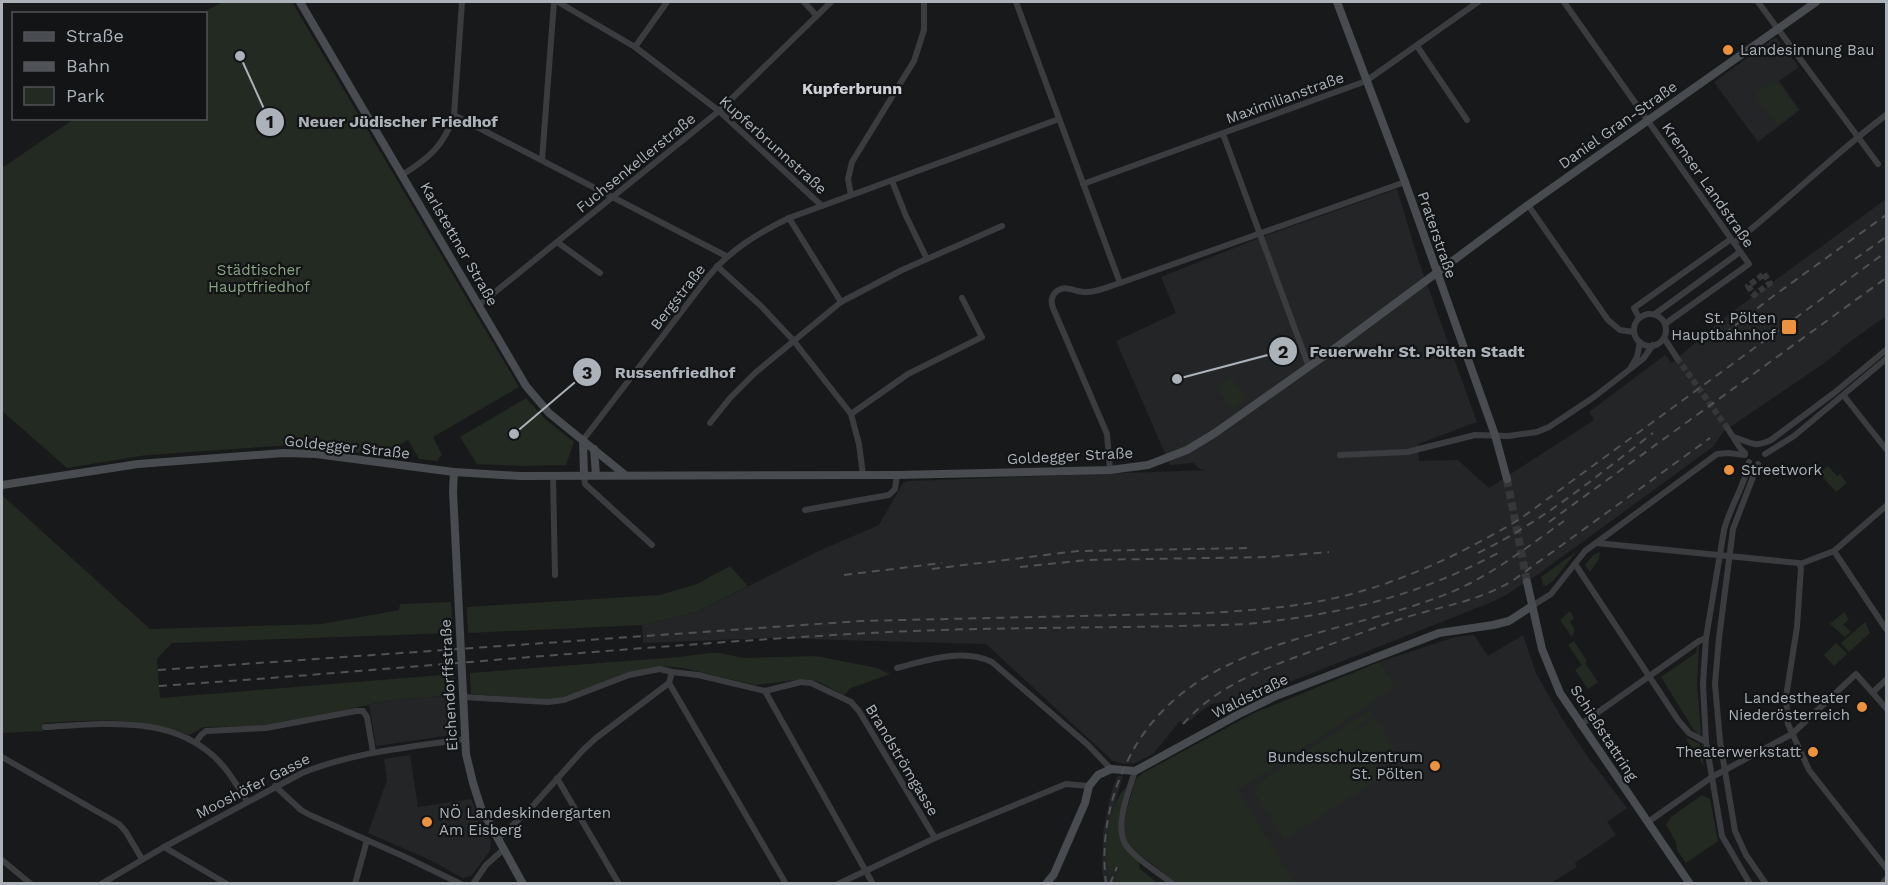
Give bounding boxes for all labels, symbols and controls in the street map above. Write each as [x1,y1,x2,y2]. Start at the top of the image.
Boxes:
legend [12,12,207,120]
text: Straße [66,25,124,46]
place label: Landesinnung Bau [1740,41,1874,59]
marker: Landesinnung Bau [1721,43,1735,57]
text: Bahn [66,55,110,76]
street label: Maximilianstraße [1223,68,1347,128]
street label: Daniel Gran-Straße [1555,77,1681,173]
district label: Kupferbrunn [802,79,902,98]
text: Park [66,85,105,106]
street label: Kupferbrunnstraße [716,92,830,198]
callout: Neuer Jüdischer Friedhof [255,105,510,139]
street label: Fuchsenkellerstraße [573,109,699,217]
text: 1 [266,111,274,132]
text: Neuer Jüdischer Friedhof [298,112,498,131]
street label: Kremser Landstraße [1658,119,1758,251]
street label: Karlstettner Straße [416,179,502,309]
street label: Praterstraße [1414,189,1460,281]
street label: Bergstraße [647,260,709,334]
park label: Städtischer Hauptfriedhof [208,261,310,296]
place label: St. Pölten Hauptbahnhof [1671,309,1776,344]
marker: St. Pölten Hauptbahnhof [1780,318,1798,336]
callout: Feuerwehr St. Pölten Stadt [1268,334,1537,368]
text: 2 [1278,341,1288,362]
text: Feuerwehr St. Pölten Stadt [1310,342,1524,361]
callout: Russenfriedhof [572,355,747,389]
text: 3 [582,362,592,383]
text: Russenfriedhof [615,363,736,382]
street label: Goldegger Straße [283,431,411,463]
street label: Goldegger Straße [1006,444,1134,468]
place label: Streetwork [1741,461,1823,479]
marker: Streetwork [1722,463,1736,477]
street label: Eichendorffstraße [437,619,461,751]
street label: Waldstraße [1209,670,1291,722]
street label: Schießstattring [1566,682,1642,784]
place label: Landestheater Niederösterreich [1728,689,1850,724]
marker: Landestheater Niederösterreich [1855,700,1869,714]
street label: Brandströmgasse [862,701,942,819]
place label: Theaterwerkstatt [1676,743,1802,761]
marker: Theaterwerkstatt [1806,745,1820,759]
place label: Bundesschulzentrum St. Pölten [1268,748,1423,783]
street label: Mooshöfer Gasse [193,749,313,823]
marker: Bundesschulzentrum St. Pölten [1428,759,1442,773]
place label: NÖ Landeskindergarten Am Eisberg [439,804,611,839]
marker: NÖ Landeskindergarten Am Eisberg [420,815,434,829]

